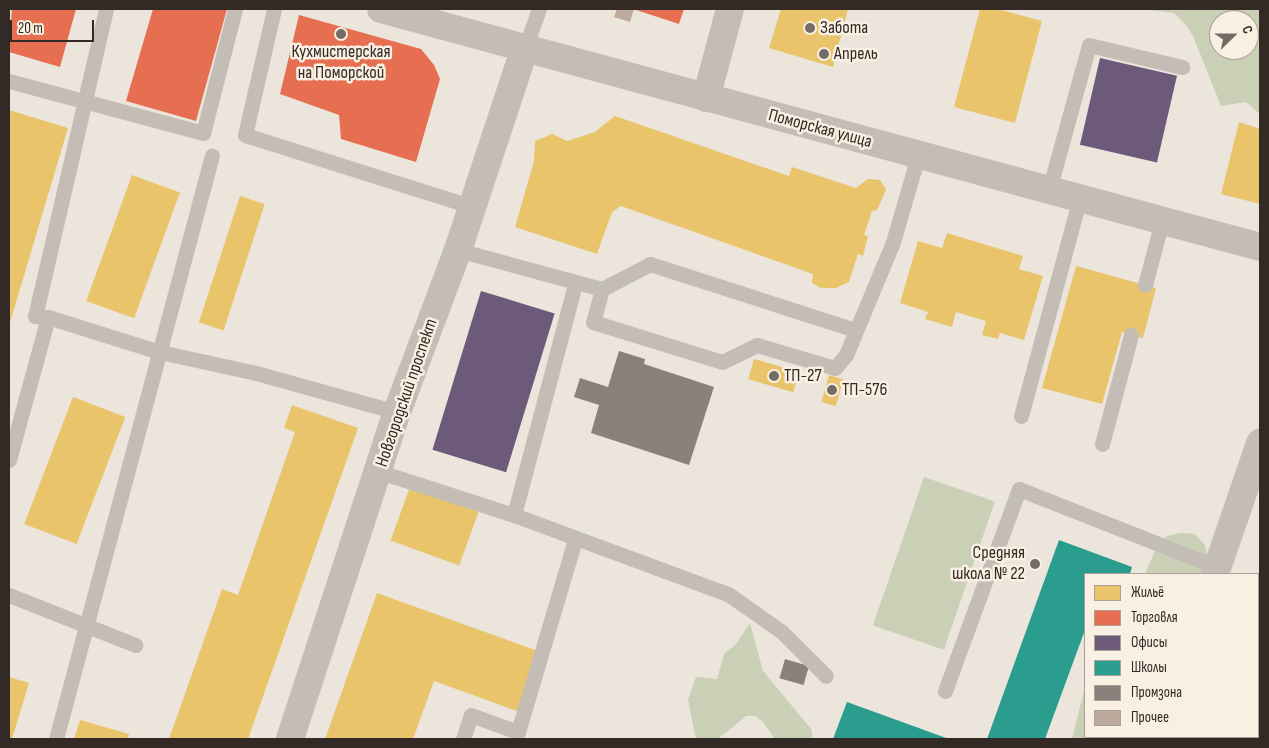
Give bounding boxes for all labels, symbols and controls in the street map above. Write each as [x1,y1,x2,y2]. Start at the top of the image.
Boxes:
scale bar [12,10,96,42]
north arrow [1209,10,1259,60]
place label: Забота [820,17,868,39]
text: 20 m [18,19,43,38]
marker: Забота [804,22,816,34]
text: С [1238,23,1257,36]
marker: Кухмистерская на Поморской [335,28,347,40]
place label: Кухмистерская на Поморской [291,42,391,84]
place label: Апрель [834,43,878,65]
marker: Апрель [818,48,830,60]
street label: Поморская улица [766,105,874,153]
street label: Новгородский проспект [371,316,443,470]
place label: ТП-27 [784,365,822,387]
marker: ТП-27 [768,370,780,382]
place label: ТП-576 [842,379,887,401]
marker: ТП-576 [826,384,838,396]
place label: Средняя школа № 22 [952,543,1025,586]
marker: Средняя школа № 22 [1029,558,1041,570]
legend [1084,573,1259,738]
text: Жильё [1131,583,1164,602]
text: Торговля [1131,608,1178,627]
text: Офисы [1131,633,1167,652]
text: Школы [1131,658,1167,677]
text: Промзона [1131,683,1182,702]
text: Прочее [1131,708,1169,727]

